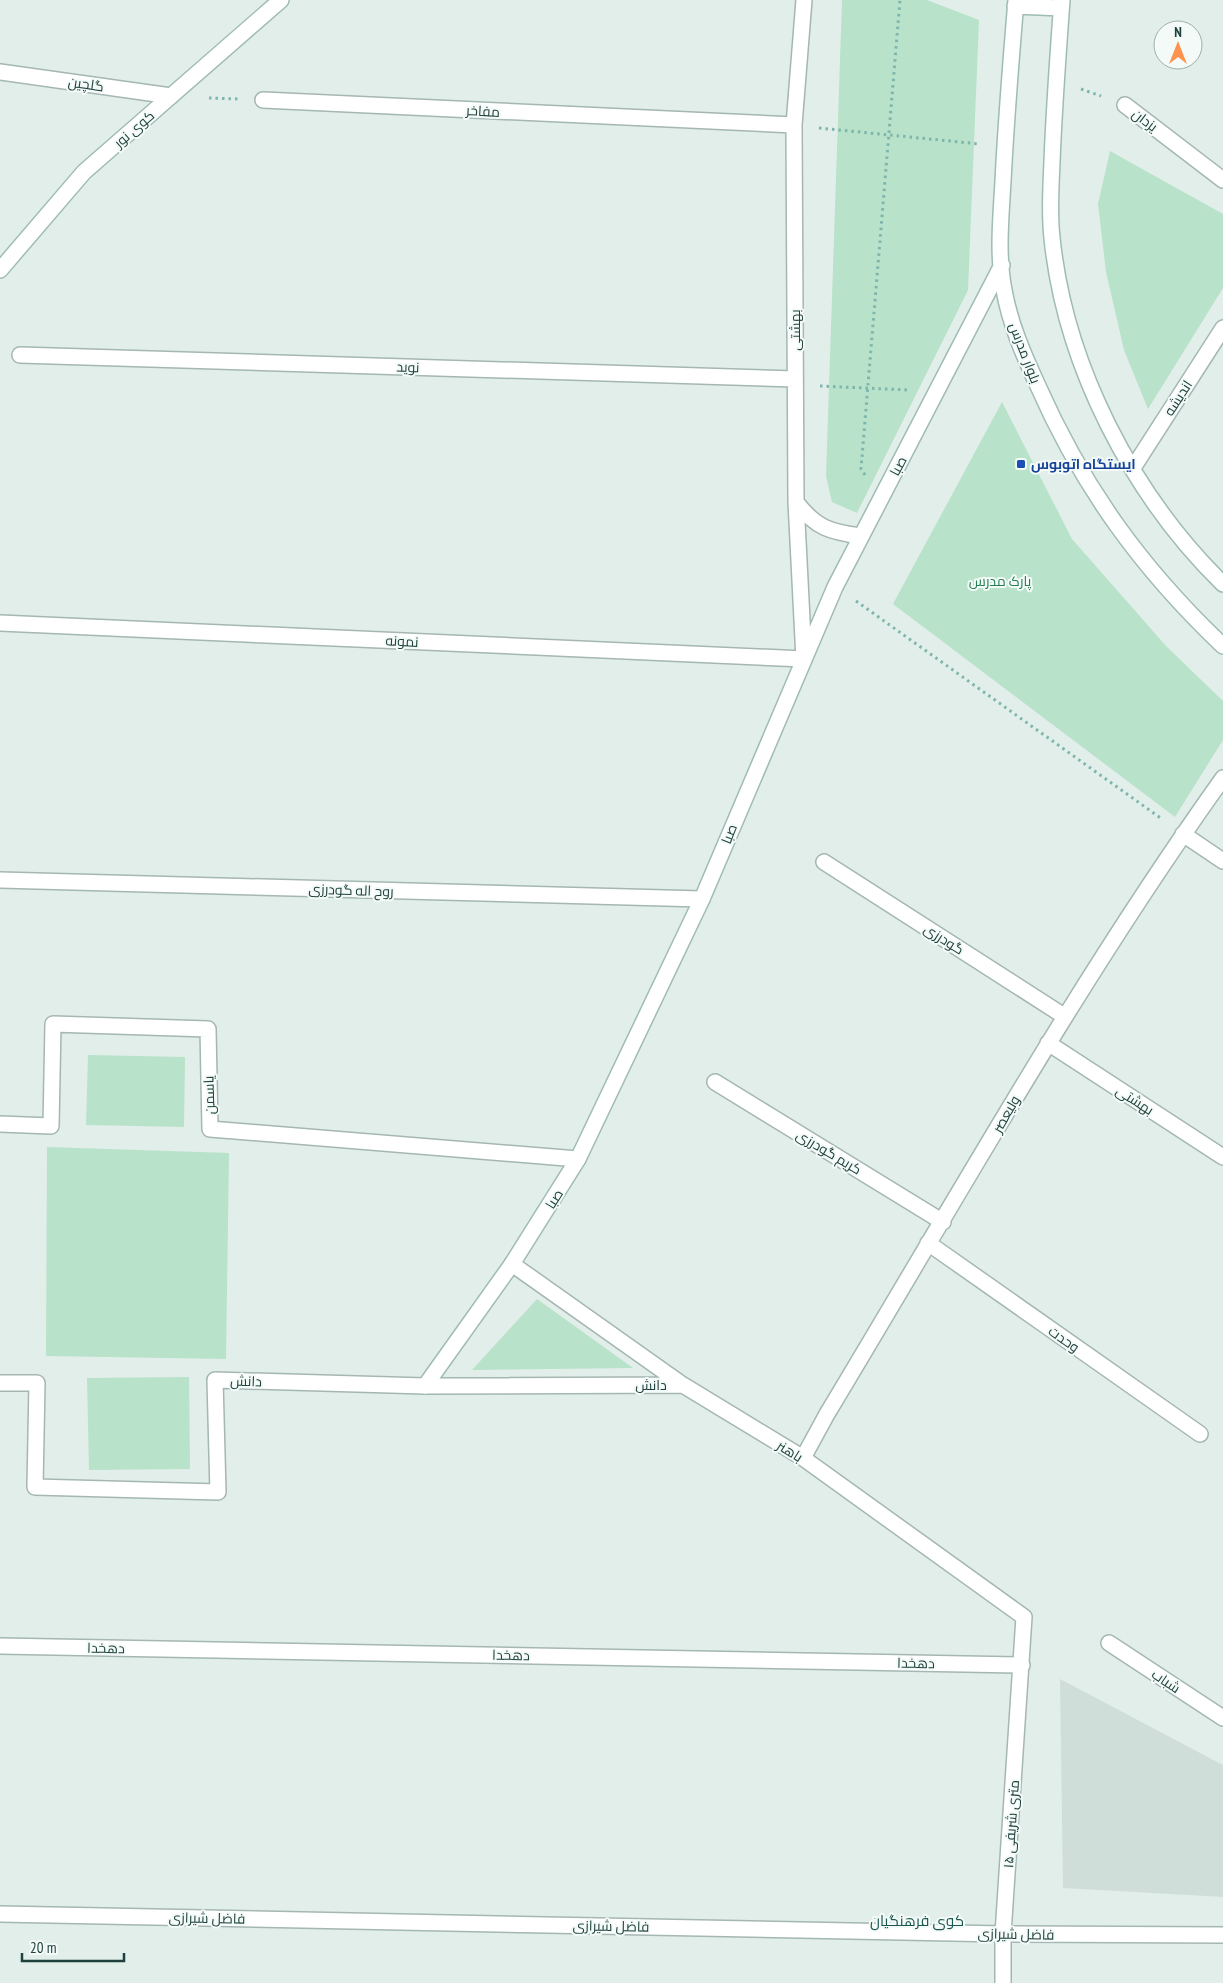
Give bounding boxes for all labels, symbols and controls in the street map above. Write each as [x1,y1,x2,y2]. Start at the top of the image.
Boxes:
north arrow [1153,20,1203,70]
text: N [1174,23,1182,41]
street label: گلچین [67,73,105,96]
street label: مفاخر [465,101,500,121]
street label: یزدان [1128,104,1162,136]
street label: کوی نور [109,107,158,152]
street label: بهشتی [786,309,804,351]
street label: بلوار مدرس [1005,320,1045,386]
street label: نوید [396,358,420,376]
street label: اندیشه [1160,377,1196,419]
street label: صبا [885,453,911,479]
place label: ایستگاه اتوبوس [1031,455,1136,473]
marker: ایستگاه اتوبوس [1015,458,1027,470]
park label: پارک مدرس [969,572,1032,591]
street label: نمونه [385,631,419,651]
street label: صبا [717,821,741,847]
street label: روح اله گودرزی [308,880,394,900]
street label: گودرزی [921,919,967,959]
street label: یاسمن [199,1075,219,1115]
street label: بهشتی [1113,1081,1157,1119]
street label: ولیعصر [988,1092,1024,1137]
street label: کریم گودرزی [793,1125,865,1179]
street label: صبا [541,1186,567,1212]
street label: وحدت [1045,1322,1083,1356]
street label: دانش [230,1371,262,1391]
street label: دانش [635,1376,667,1394]
street label: باهنر [773,1436,806,1466]
street label: دهخدا [87,1639,125,1657]
street label: دهخدا [492,1646,530,1664]
street label: دهخدا [897,1654,935,1672]
street label: شباب [1148,1665,1184,1697]
street label: ۱۵ متری شریفی [999,1779,1023,1869]
street label: فاضل شیرازی [168,1908,246,1928]
district label: کوی فرهنگیان [870,1911,964,1931]
street label: فاضل شیرازی [572,1916,650,1936]
street label: فاضل شیرازی [977,1924,1055,1944]
scale bar [22,1930,125,1962]
text: 20 m [30,1938,56,1957]

